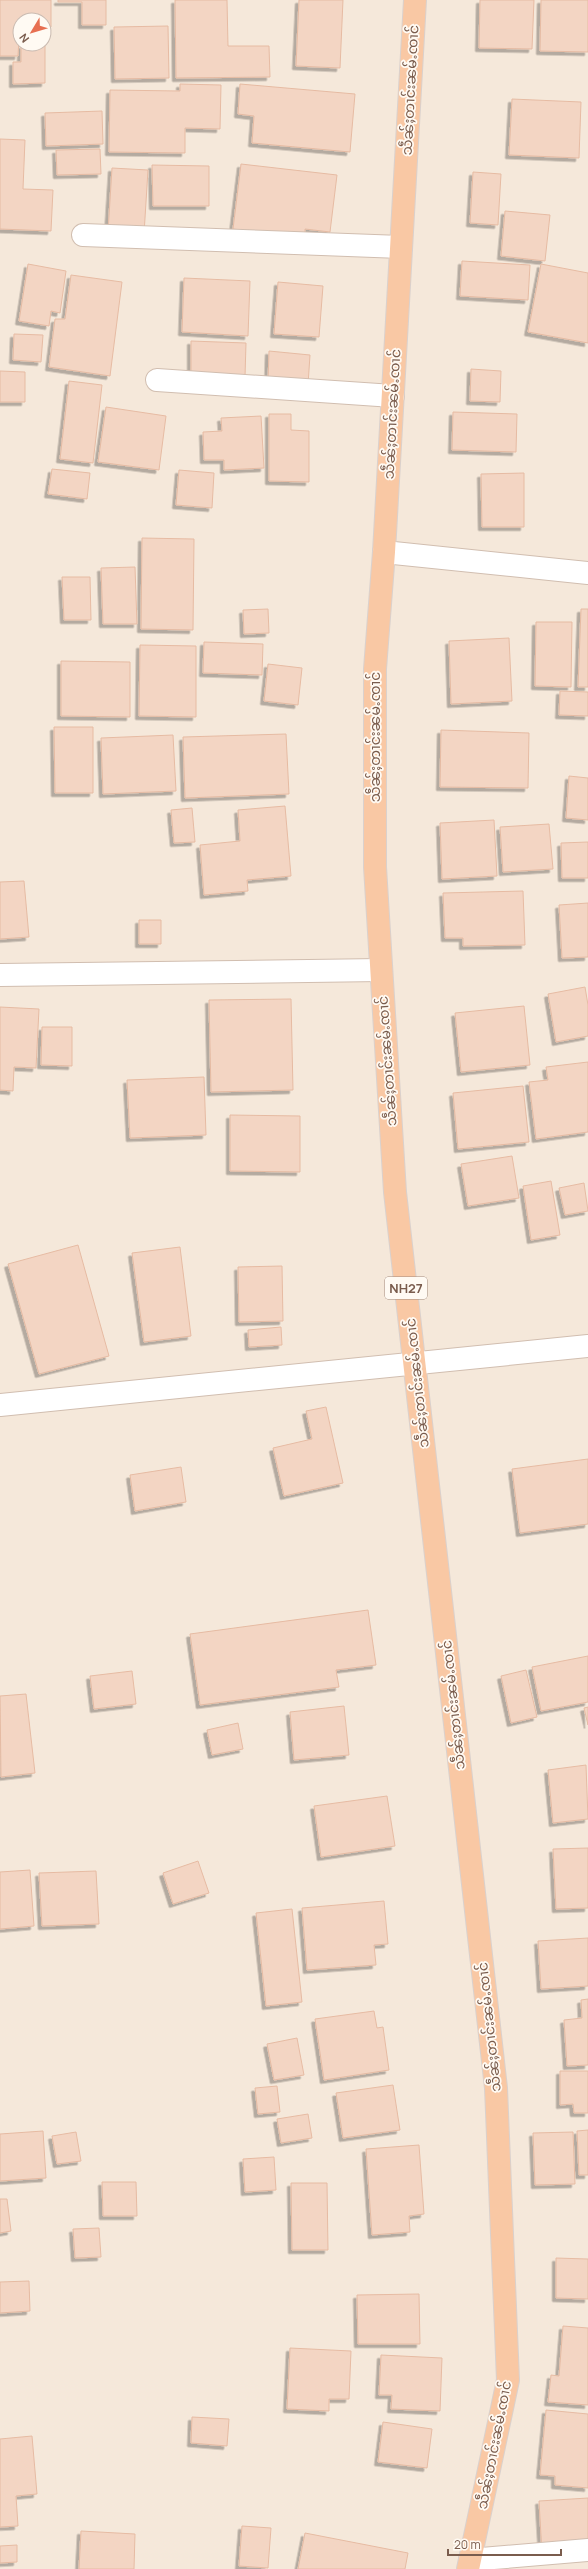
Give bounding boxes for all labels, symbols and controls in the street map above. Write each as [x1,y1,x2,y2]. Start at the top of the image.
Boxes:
north arrow [12,12,52,52]
street label: သဵၼ်ႈတၢင်းၼမ်ႉၸၢင် [397,24,422,156]
text: N [15,31,32,46]
street label: သဵၼ်ႈတၢင်းၼမ်ႉၸၢင် [379,348,404,480]
street label: သဵၼ်ႈတၢင်းၼမ်ႉၸၢင် [365,672,384,802]
street label: သဵၼ်ႈတၢင်းၼမ်ႉၸၢင် [372,995,401,1127]
road number: NH27 [385,1277,427,1299]
street label: သဵၼ်ႈတၢင်းၼမ်ႉၸၢင် [400,1317,433,1449]
street label: သဵၼ်ႈတၢင်းၼမ်ႉၸၢင် [436,1639,469,1771]
street label: သဵၼ်ႈတၢင်းၼမ်ႉၸၢင် [472,1961,505,2093]
street label: သဵၼ်ႈတၢင်းၼမ်ႉၸၢင် [472,2379,515,2511]
scale bar [448,2531,561,2557]
text: 20 m [454,2536,481,2553]

